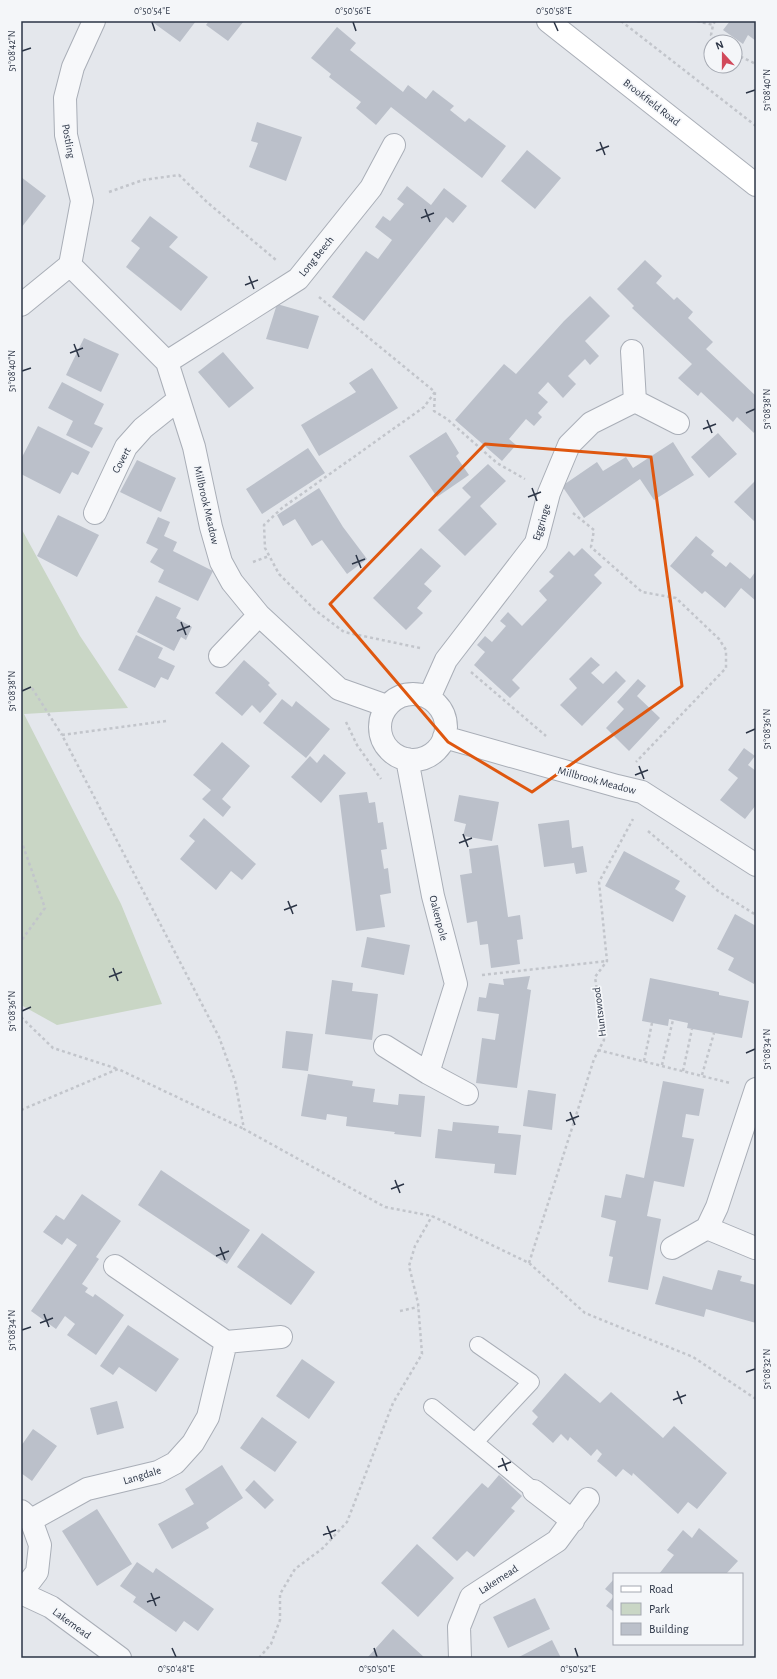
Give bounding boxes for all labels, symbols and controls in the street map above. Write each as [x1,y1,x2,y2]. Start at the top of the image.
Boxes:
text: 0°50'54"E [134,6,170,16]
text: 0°50'56"E [335,6,371,16]
text: 0°50'58"E [536,6,572,16]
text: 51°08'42"N [7,30,17,72]
north arrow [703,34,743,74]
text: N [714,39,725,52]
text: 51°08'40"N [762,69,772,111]
street label: Brookfield Road [621,77,682,128]
street label: Postling [60,123,77,160]
street label: Long Beech [297,234,336,279]
text: 51°08'40"N [7,350,17,392]
text: 51°08'38"N [762,389,772,429]
street label: Covert [110,445,133,475]
street label: Millbrook Meadow [192,465,221,546]
street label: Eggringe [531,502,552,542]
text: 51°08'38"N [7,671,17,711]
text: 51°08'36"N [762,709,772,749]
street label: Millbrook Meadow [557,765,638,796]
street label: Oakenpole [427,894,450,942]
street label: Huntswood [591,986,608,1037]
text: 51°08'36"N [7,991,17,1031]
text: 51°08'34"N [762,1029,772,1069]
text: 51°08'34"N [7,1310,17,1350]
text: 51°08'32"N [762,1349,772,1389]
street label: Langdale [122,1464,162,1486]
street label: Lakemead [477,1563,520,1596]
legend [613,1573,743,1645]
text: Road [649,1583,673,1595]
text: Park [649,1603,670,1615]
street label: Lakemead [51,1606,93,1641]
text: Building [649,1623,689,1635]
text: 0°50'48"E [158,1664,194,1674]
text: 0°50'50"E [359,1664,395,1674]
text: 0°50'52"E [560,1664,596,1674]

